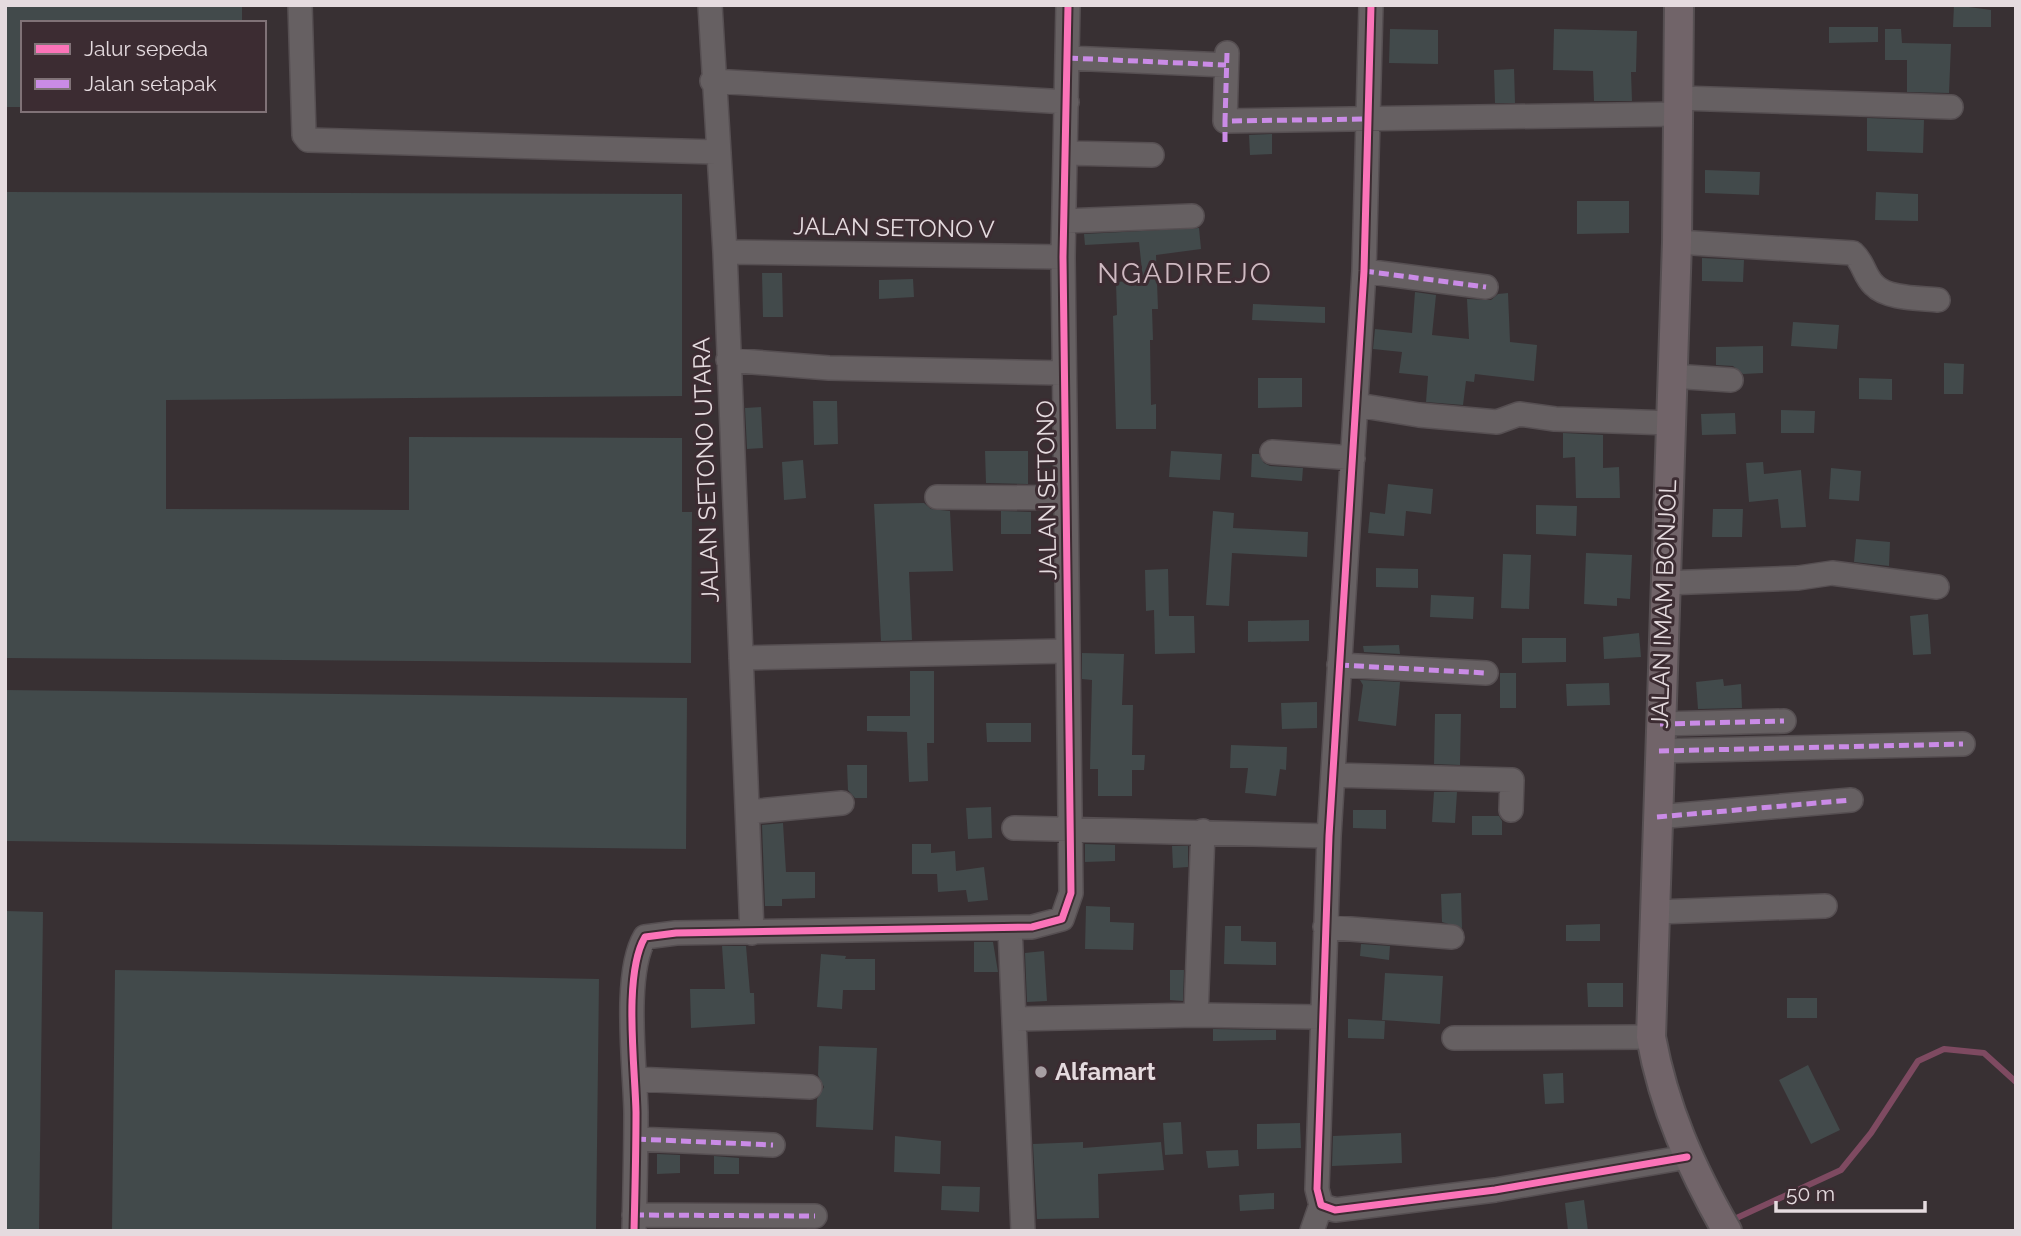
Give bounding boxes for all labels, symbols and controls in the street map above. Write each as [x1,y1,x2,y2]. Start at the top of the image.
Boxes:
legend [21,21,266,112]
text: Jalur sepeda [84,36,208,61]
text: Jalan setapak [84,71,217,96]
street label: JALAN SETONO V [793,211,995,244]
district label: NGADIREJO [1097,257,1273,290]
street label: JALAN SETONO UTARA [686,337,725,603]
street label: JALAN SETONO [1030,400,1063,580]
street label: JALAN IMAM BONJOL [1645,479,1682,729]
place label: Alfamart [1055,1057,1156,1086]
marker: Alfamart [1033,1064,1049,1080]
scale bar [1776,1170,1925,1214]
text: 50 m [1786,1181,1835,1206]

